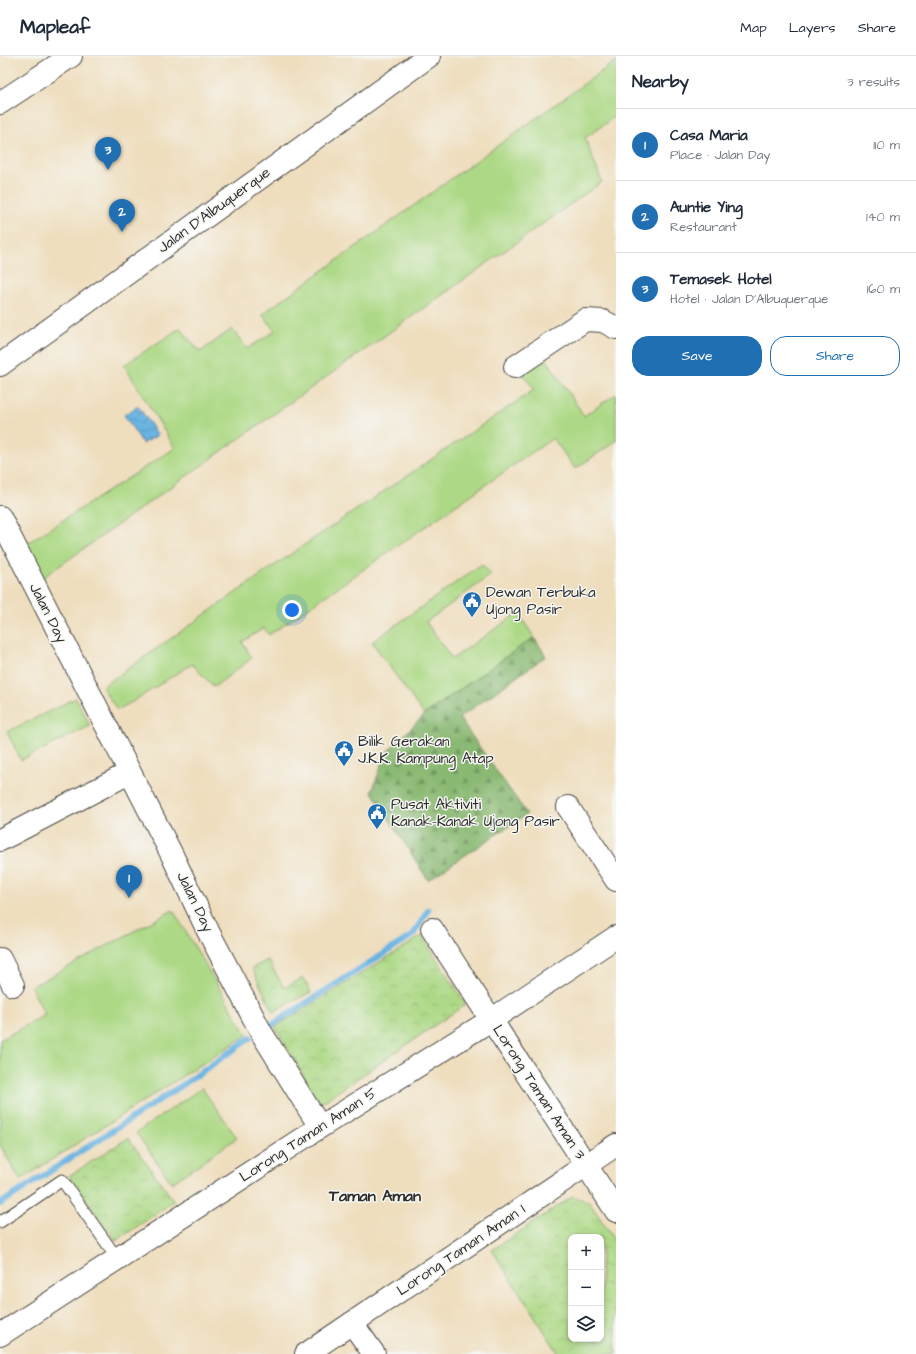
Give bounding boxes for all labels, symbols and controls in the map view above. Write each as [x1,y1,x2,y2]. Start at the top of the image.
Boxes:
text: Mapleaf [20,14,90,41]
text: Map [740,18,767,38]
text: Layers [789,18,836,38]
text: Share [858,18,896,38]
text: Nearby [632,70,689,94]
text: 3 results [847,73,900,91]
text: Casa Maria [670,125,748,146]
text: 1 [644,136,646,154]
text: 110 m [873,136,900,154]
pin: 3 [95,137,121,170]
text: Place · Jalan Day [670,146,770,164]
street label: Jalan D'Albuquerque [153,162,275,258]
text: Auntie Ying [670,197,743,218]
pin: 2 [109,199,135,232]
text: 2 [641,208,649,226]
text: 140 m [866,208,900,226]
text: Restaurant [670,218,737,236]
text: Temasek Hotel [670,269,772,290]
text: 3 [642,280,648,298]
text: 160 m [867,280,900,298]
text: Hotel · Jalan D'Albuquerque [670,290,828,308]
button: Save [632,336,762,376]
button: Share [770,336,900,376]
street label: Jalan Day [23,579,72,647]
place label: Dewan Terbuka Ujong Pasir [486,582,596,621]
public building icon: Dewan Terbuka Ujong Pasir [461,590,483,618]
your location [282,600,302,620]
place label: Bilik Gerakan J.K.K. Kampung Atap [358,731,494,770]
public building icon: Bilik Gerakan J.K.K. Kampung Atap [333,739,355,767]
place label: Pusat Aktiviti Kanak-Kanak Ujong Pasir [391,794,560,833]
public building icon: Pusat Aktiviti Kanak-Kanak Ujong Pasir [366,802,388,830]
pin: 1 [116,865,142,898]
street label: Jalan Day [170,868,219,936]
street label: Lorong Taman Aman 3 [487,1021,591,1164]
street label: Lorong Taman Aman 5 [235,1083,382,1188]
district label: Taman Aman [328,1185,421,1207]
street label: Lorong Taman Aman 1 [393,1199,530,1302]
map controls [568,1234,604,1342]
button: + [568,1234,604,1270]
button: − [568,1270,604,1306]
button: layers [568,1306,604,1342]

